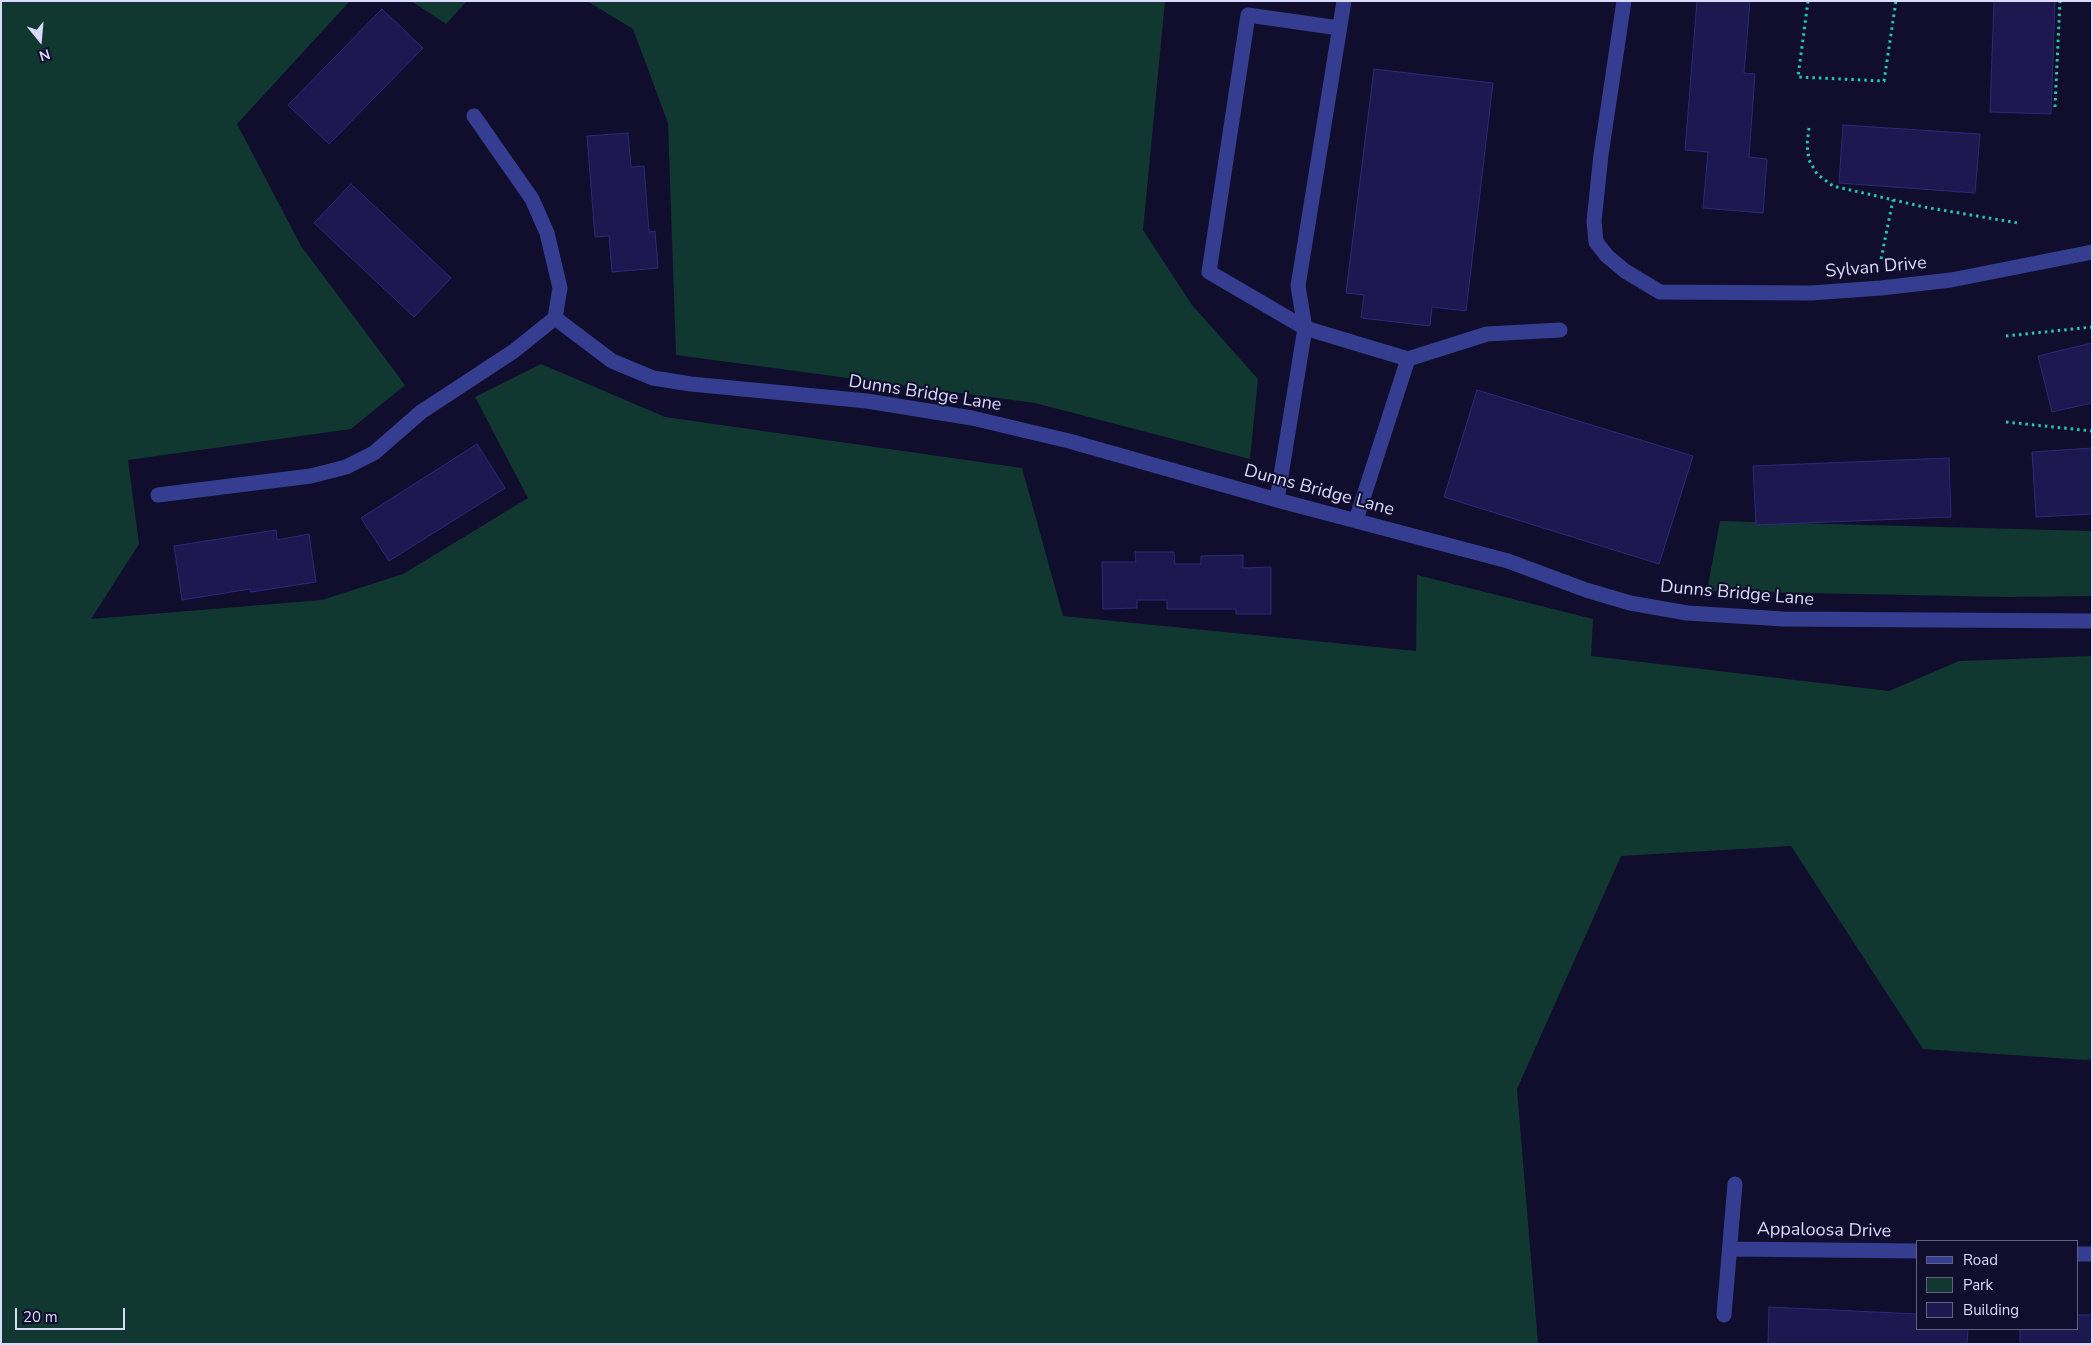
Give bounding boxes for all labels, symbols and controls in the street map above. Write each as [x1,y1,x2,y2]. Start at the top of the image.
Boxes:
north arrow [15,15,65,65]
text: N [37,44,52,65]
street label: Sylvan Drive [1825,253,1927,283]
street label: Dunns Bridge Lane [847,371,1003,417]
street label: Dunns Bridge Lane [1242,461,1396,521]
street label: Dunns Bridge Lane [1659,577,1815,611]
street label: Appaloosa Drive [1757,1219,1891,1243]
legend [1916,1240,2078,1330]
text: Road [1963,1250,1998,1270]
text: Park [1963,1275,1993,1295]
scale bar [18,1298,128,1330]
text: Building [1963,1300,2019,1320]
text: 20 m [23,1307,58,1327]

